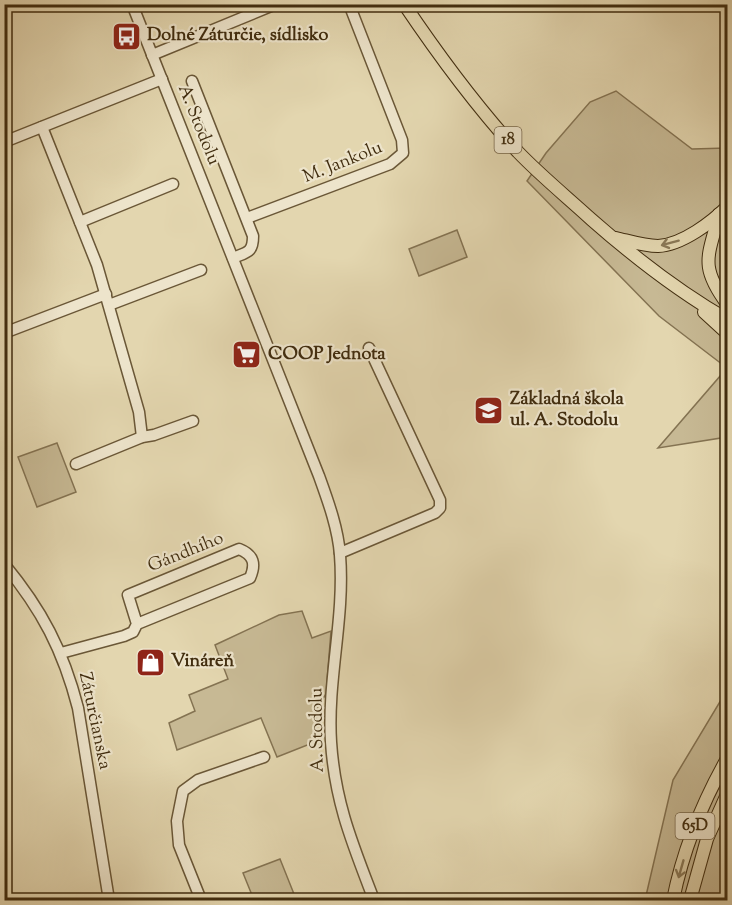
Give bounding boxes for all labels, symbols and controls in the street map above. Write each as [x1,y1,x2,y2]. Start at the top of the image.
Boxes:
bus stop icon: Dolné Záturčie, sídlisko [110,20,142,52]
place label: Dolné Záturčie, sídlisko [147,23,329,49]
street label: A. Stodolu [170,81,226,169]
road number: 18 [494,127,522,153]
street label: M. Jankolu [299,135,387,191]
one-way arrow [660,238,679,249]
supermarket icon: COOP Jednota [231,339,263,371]
place label: COOP Jednota [268,342,386,368]
place label: Základná škola ul. A. Stodolu [510,387,625,434]
school or university icon: Základná škola ul. A. Stodolu [473,394,505,426]
street label: Gándhího [144,526,228,580]
shop icon: Vináreň [134,646,166,678]
place label: Vináreň [171,649,234,675]
street label: Záturčianska [71,670,117,772]
street label: A. Stodolu [304,687,332,773]
road number: 65D [676,813,714,839]
one-way arrow [675,859,686,878]

